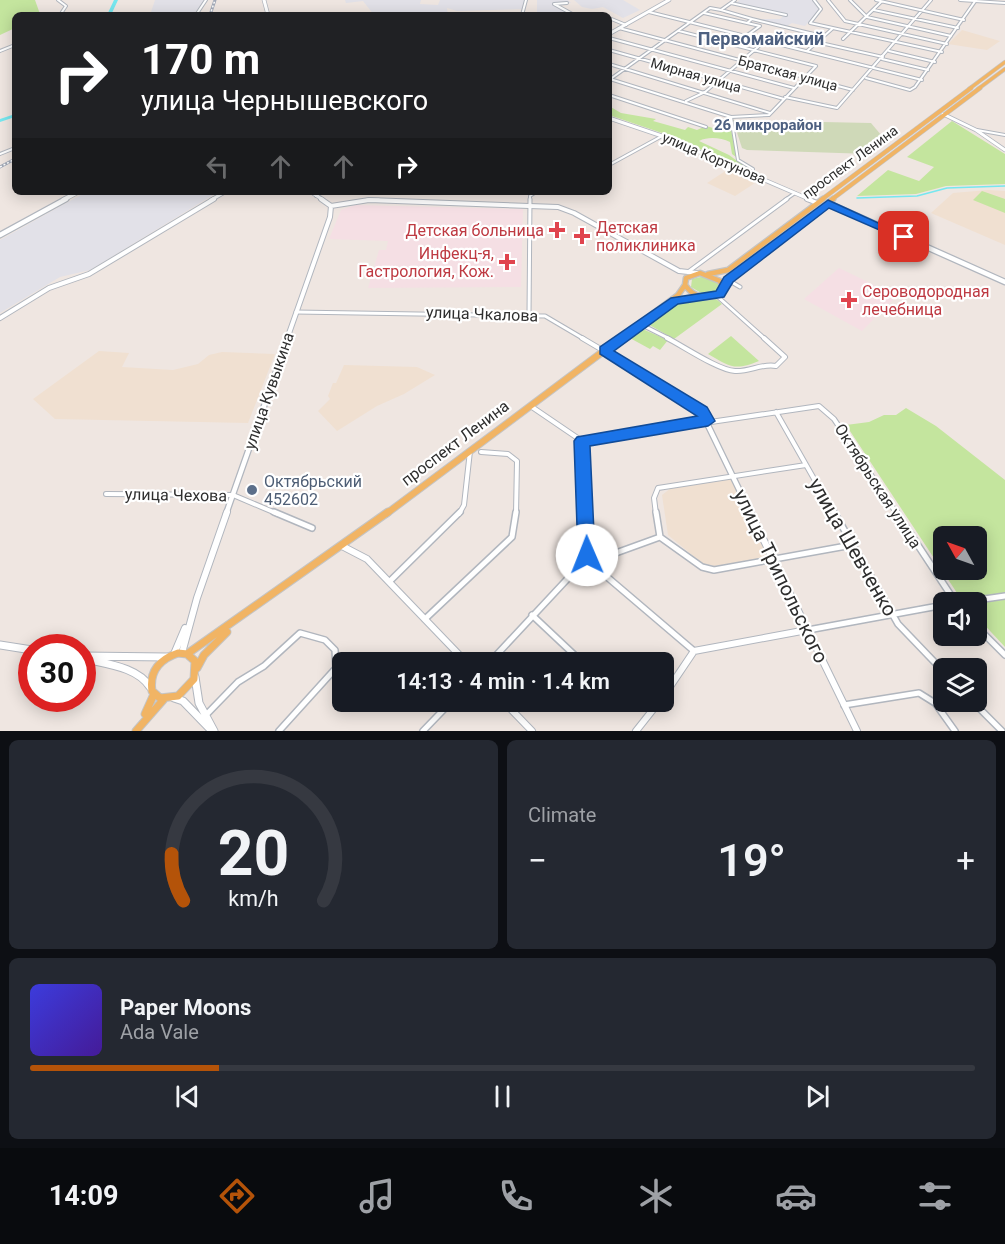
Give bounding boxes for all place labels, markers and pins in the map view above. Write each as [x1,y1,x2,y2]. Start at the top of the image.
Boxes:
pin [878,211,929,262]
place label: Детская поликлиника [596,218,696,255]
place label: Детская больница [406,221,544,240]
marker: Детская больница [548,221,566,239]
marker: Детская поликлиника [573,227,591,245]
place label: Инфекц-я, Гастрология, Кож. [358,244,494,281]
marker: Инфекц-я, Гастрология, Кож. [498,253,516,271]
place label: Сероводородная лечебница [862,282,989,319]
marker: Сероводородная лечебница [840,291,858,309]
place label: Октябрьский 452602 [264,472,362,509]
marker: Октябрьский 452602 [245,483,259,497]

